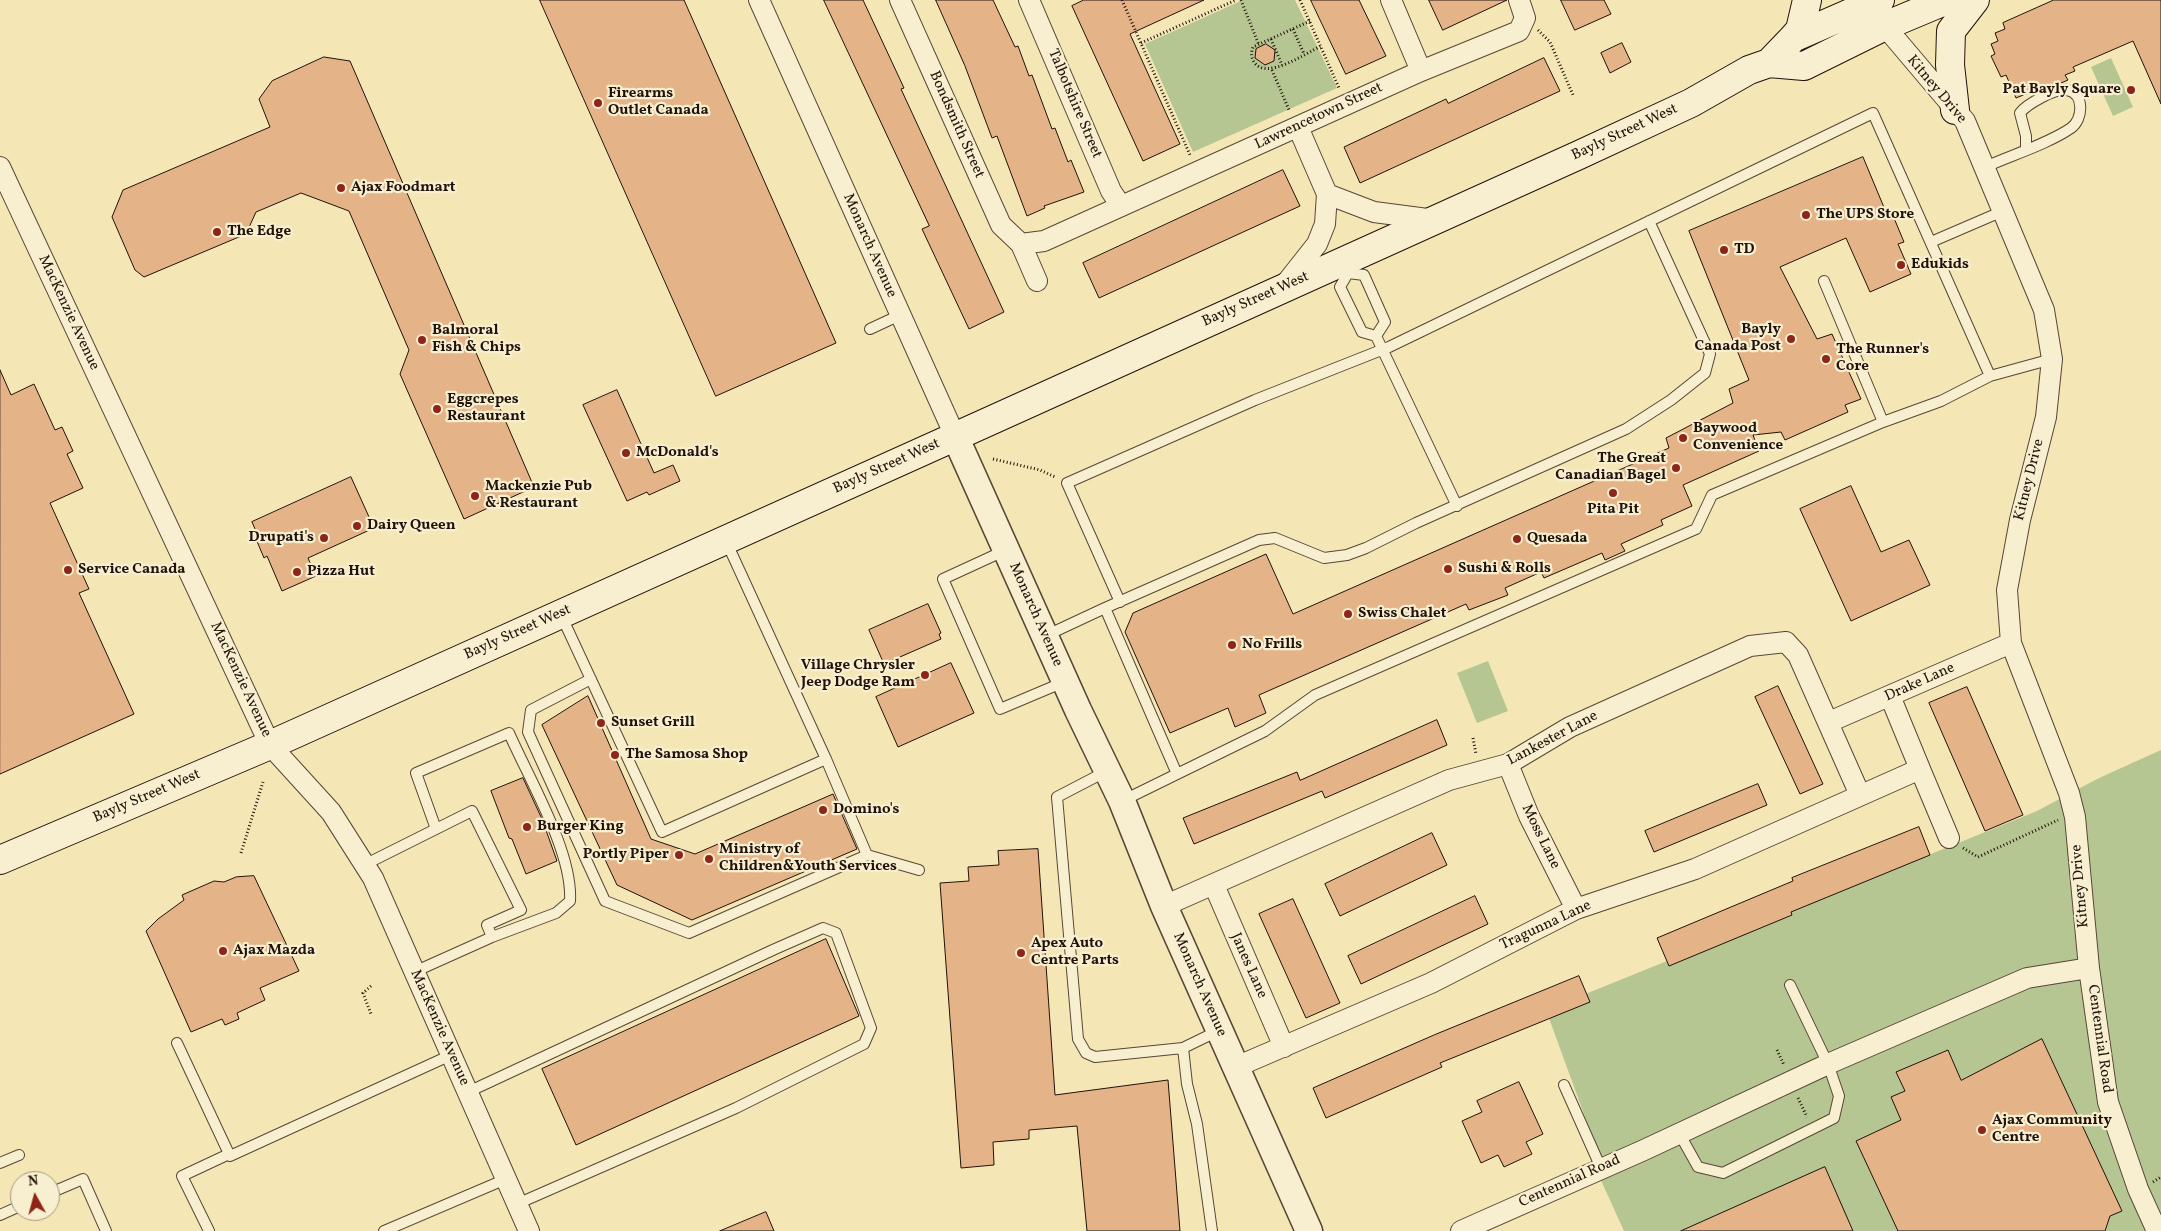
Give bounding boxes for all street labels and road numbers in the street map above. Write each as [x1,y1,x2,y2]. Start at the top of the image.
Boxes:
street label: Talbotshire Street [1043,47,1105,161]
street label: Kitney Drive [1902,52,1970,128]
street label: Bondsmith Street [924,69,988,181]
street label: Lawrencetown Street [1252,79,1386,155]
street label: Bayly Street West [1569,101,1681,165]
street label: Monarch Avenue [838,191,900,301]
street label: MacKenzie Avenue [33,253,103,373]
street label: Bayly Street West [1200,268,1312,332]
street label: Bayly Street West [831,435,943,499]
street label: Kitney Drive [2011,437,2049,523]
street label: Monarch Avenue [1004,560,1066,670]
street label: Bayly Street West [462,601,574,665]
street label: MacKenzie Avenue [205,620,275,740]
street label: Drake Lane [1882,660,1958,706]
street label: Lankester Lane [1505,708,1601,770]
street label: Bayly Street West [91,766,203,828]
street label: Moss Lane [1517,802,1563,872]
street label: Kitney Drive [2068,844,2094,928]
street label: Tragunna Lane [1498,897,1594,955]
street label: Monarch Avenue [1168,930,1230,1040]
street label: Janes Lane [1226,930,1270,1002]
street label: MacKenzie Avenue [405,967,473,1089]
street label: Centennial Road [2082,984,2116,1094]
street label: Centennial Road [1516,1152,1624,1212]

